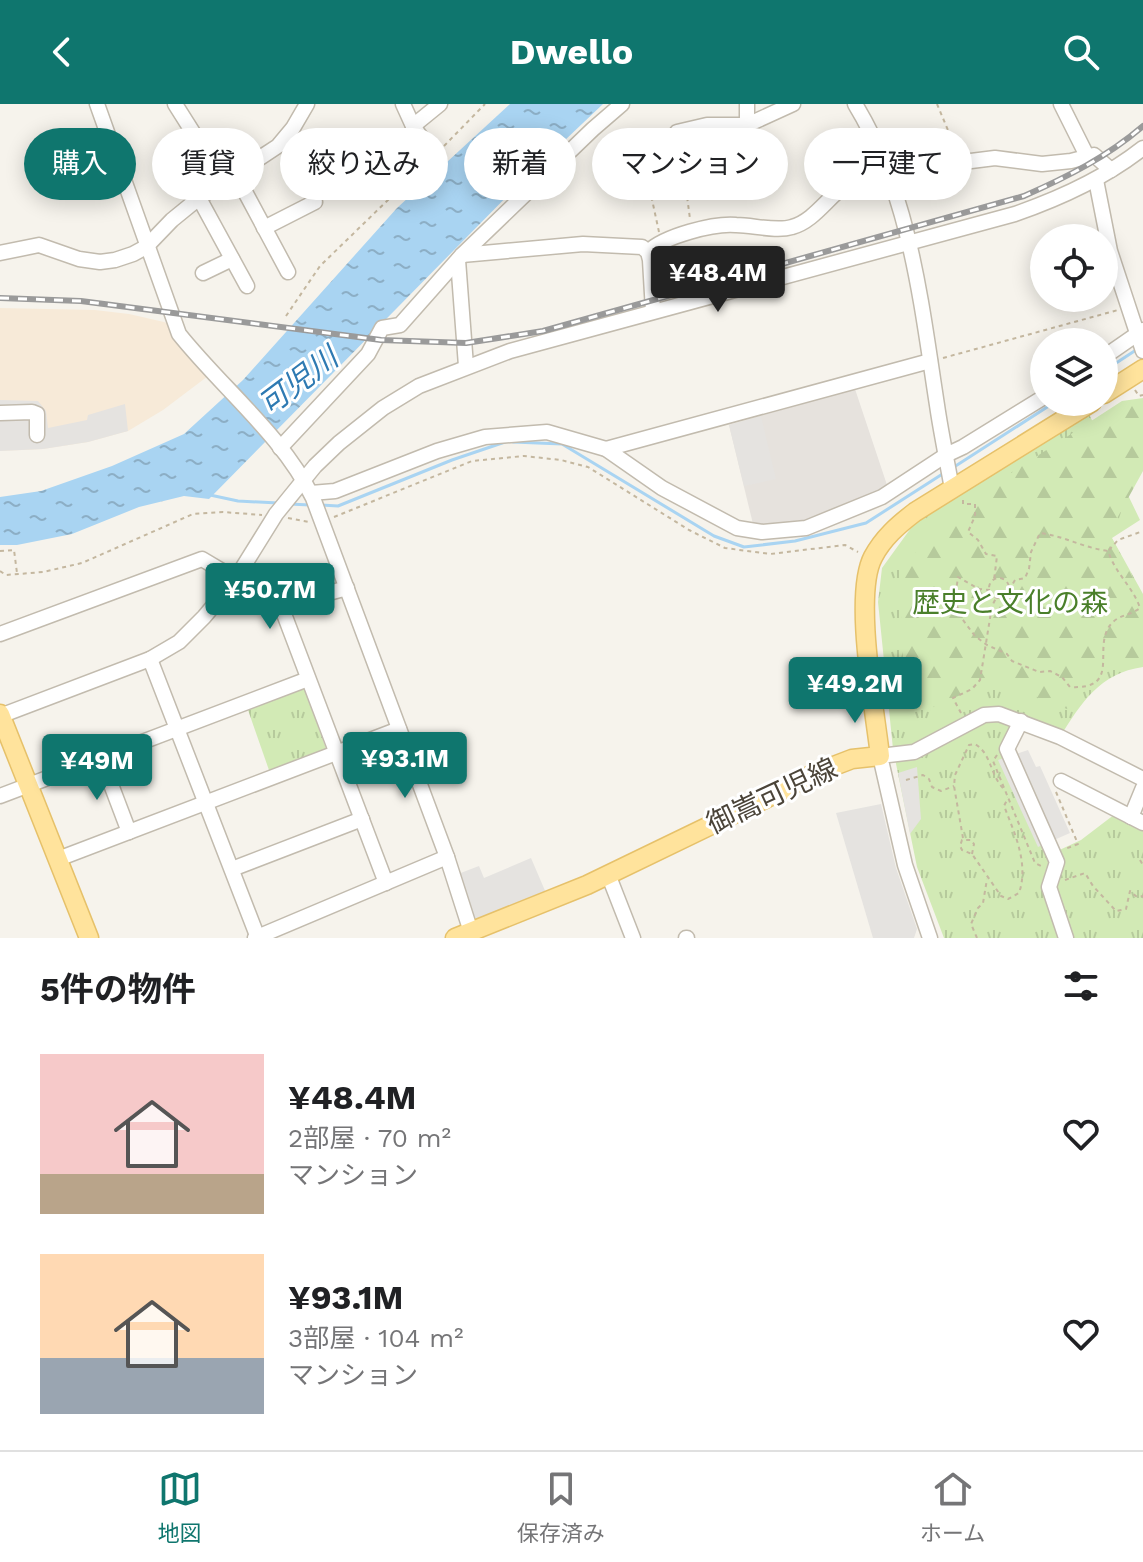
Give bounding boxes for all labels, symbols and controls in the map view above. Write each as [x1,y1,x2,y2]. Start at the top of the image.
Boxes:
icon: back [40,30,84,74]
icon: search [1059,30,1103,74]
text: Dwello [510,31,633,73]
chip: 購入 [24,128,136,200]
chip: 賃貸 [152,128,264,200]
chip: 絞り込み [280,128,448,200]
chip: 新着 [464,128,576,200]
chip: マンション [592,128,788,200]
chip: 一戸建て [804,128,972,200]
map controls [1030,224,1118,416]
button: locate [1030,224,1118,312]
pin: ¥48.4M [653,246,783,314]
text: ¥48.4M [669,257,767,287]
button: layers [1030,328,1118,416]
water label: 可児川 [252,338,347,422]
pin: ¥50.7M [205,563,335,631]
text: ¥50.7M [223,574,317,604]
park label: 歴史と文化の森 [912,586,1108,619]
pin: ¥49.2M [790,657,920,725]
text: ¥49.2M [807,668,903,698]
pin: ¥93.1M [340,732,470,800]
pin: ¥49M [50,734,144,802]
text: ¥93.1M [361,743,449,773]
text: ¥49M [60,745,134,775]
street label: 御嵩可児線 [702,751,842,841]
icon: filters [1059,964,1103,1008]
text: 5件の物件 [40,969,196,1009]
text: ¥48.4M [288,1077,417,1117]
icon: home [104,1086,200,1182]
icon: heart [1059,1112,1103,1156]
text: 2部屋 · 70 m² [288,1123,451,1153]
text: マンション [288,1160,418,1190]
text: ¥93.1M [288,1277,404,1317]
icon: home [104,1286,200,1382]
icon: heart [1059,1312,1103,1356]
text: 3部屋 · 104 m² [288,1323,464,1353]
text: マンション [288,1360,418,1390]
tab: 地図 [158,1467,202,1547]
tab: 保存済み [517,1467,605,1547]
tab: ホーム [920,1467,985,1547]

